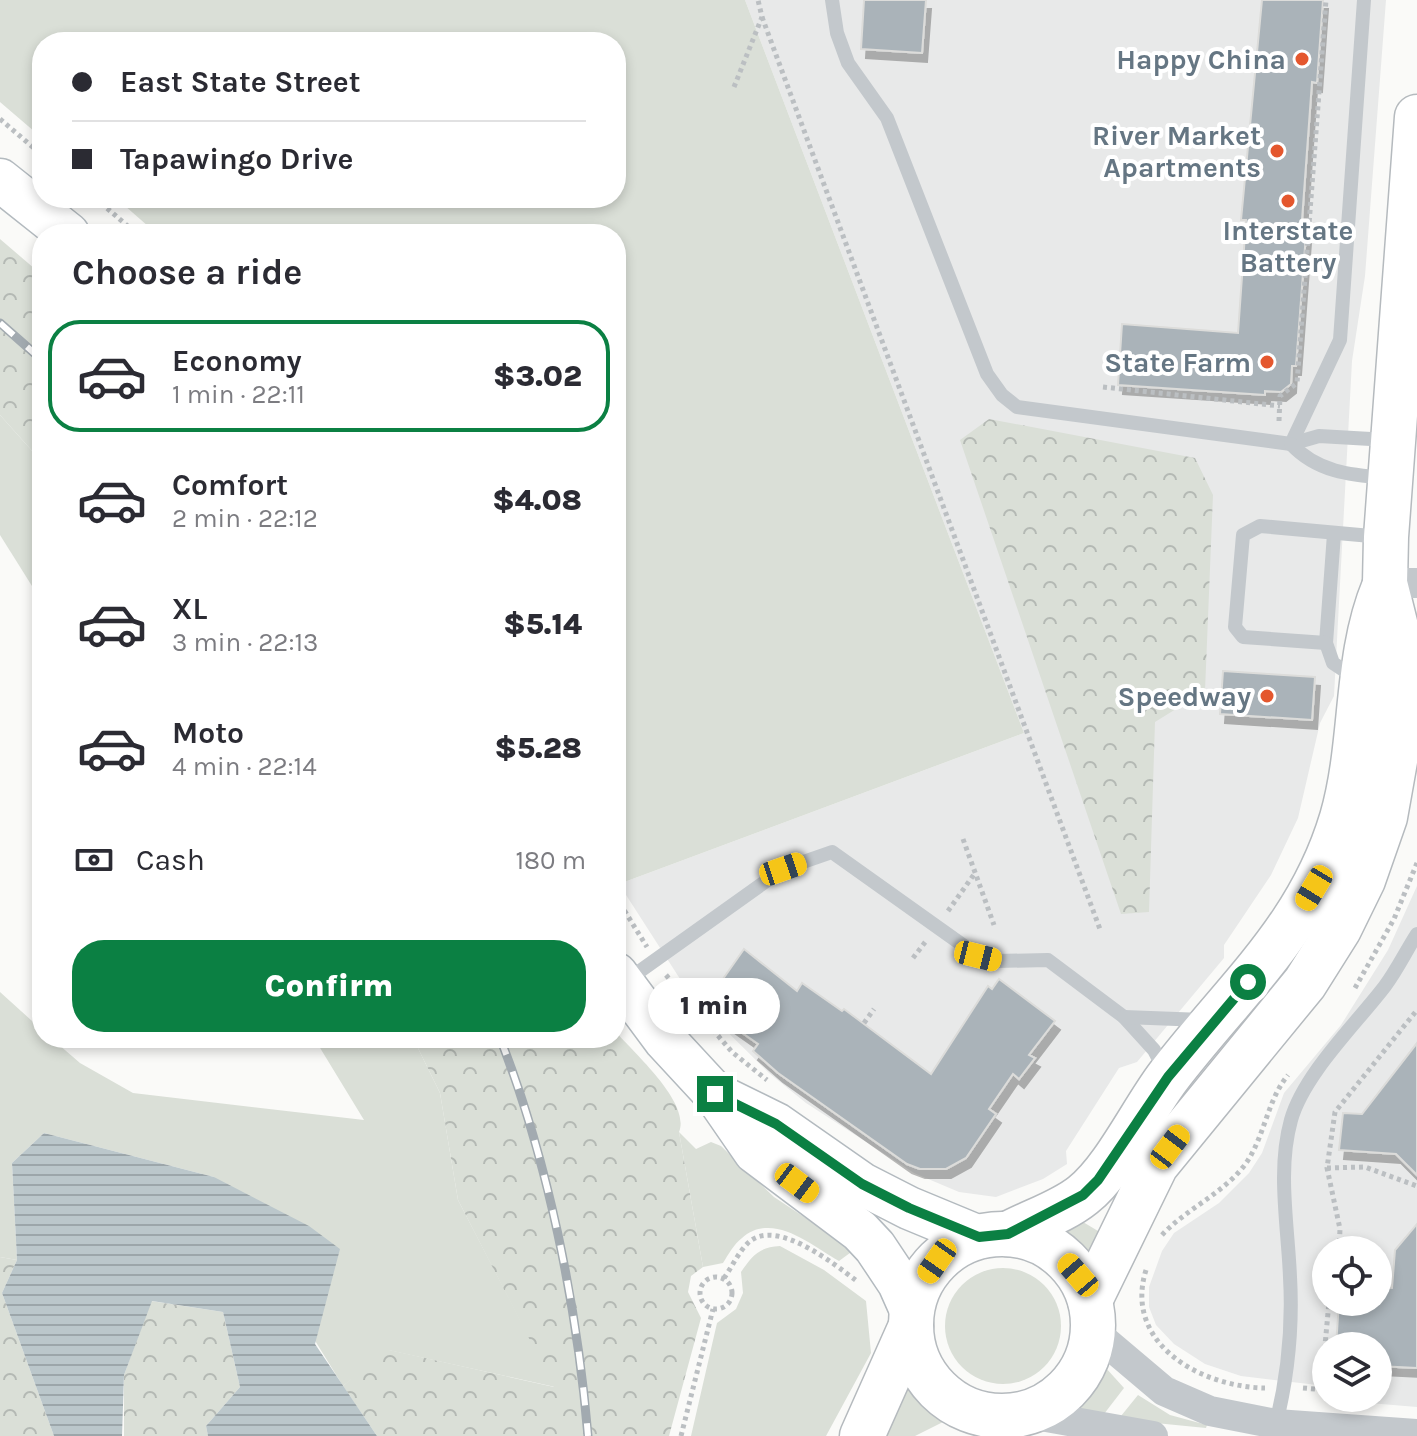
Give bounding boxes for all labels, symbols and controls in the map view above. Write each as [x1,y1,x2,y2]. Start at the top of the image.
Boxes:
place label: Happy China [1116,43,1286,76]
marker: Happy China [1293,50,1311,68]
text: East State Street [120,64,361,100]
place label: River Market Apartments [1092,119,1261,184]
text: Tapawingo Drive [120,141,353,177]
marker: River Market Apartments [1268,142,1286,160]
marker: Interstate Battery [1279,192,1297,210]
place label: Interstate Battery [1223,214,1353,279]
text: Choose a ride [72,251,302,293]
icon: car [76,340,148,412]
text: Economy [172,343,302,379]
place label: State Farm [1104,346,1251,379]
marker: State Farm [1258,353,1276,371]
text: $3.02 [493,358,582,394]
text: 1 min · 22:11 [172,379,305,410]
icon: car [76,464,148,536]
text: Comfort [172,467,288,503]
text: $4.08 [492,482,582,518]
text: 2 min · 22:12 [172,503,318,534]
icon: car [76,588,148,660]
text: XL [172,591,207,627]
text: $5.14 [503,606,582,642]
text: 3 min · 22:13 [172,627,318,658]
place label: Speedway [1117,680,1251,713]
marker: Speedway [1258,687,1276,705]
icon: car [76,712,148,784]
text: Moto [172,715,244,751]
text: $5.28 [495,730,582,766]
text: 4 min · 22:14 [172,751,317,782]
icon: cash [72,838,116,882]
text: Cash [136,842,205,878]
text: 180 m [516,845,586,876]
car [756,850,810,888]
car [1291,861,1337,915]
car [952,939,1004,973]
button: Confirm [72,940,586,1032]
route start [1230,964,1266,1000]
callout: 1 min [649,978,781,1034]
text: 1 min [680,990,748,1021]
route end [697,1076,733,1112]
car [1146,1121,1194,1173]
car [771,1159,823,1207]
car [913,1234,961,1288]
map controls [1312,1236,1392,1412]
button: locate [1312,1236,1392,1316]
car [1053,1249,1103,1301]
button: layers [1312,1332,1392,1412]

